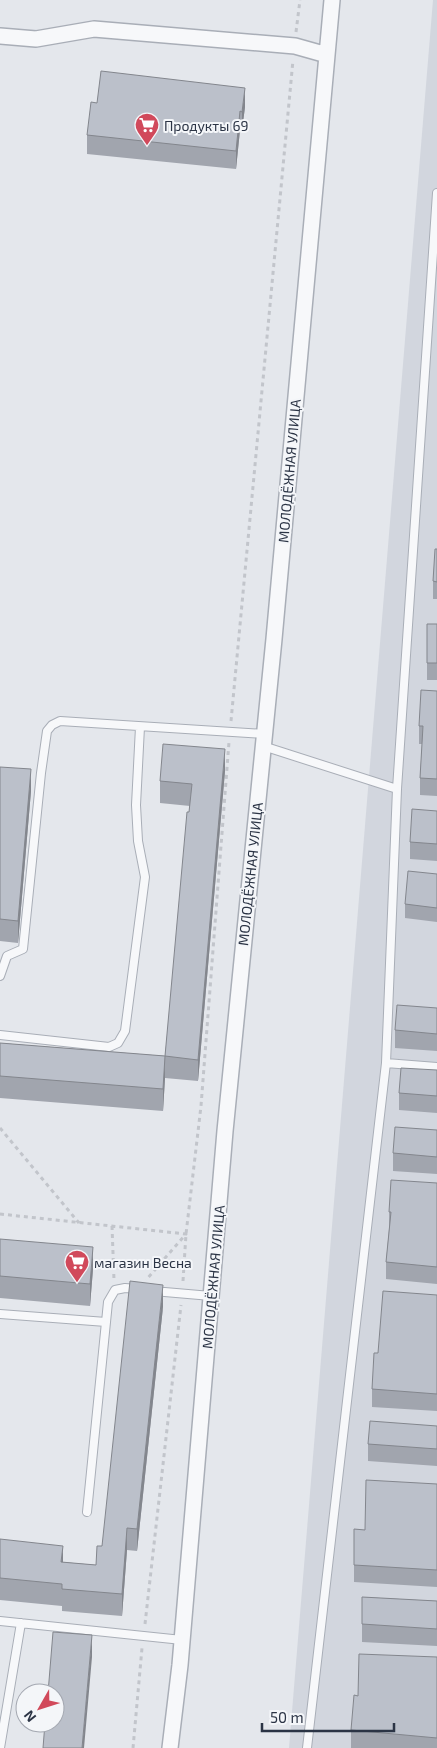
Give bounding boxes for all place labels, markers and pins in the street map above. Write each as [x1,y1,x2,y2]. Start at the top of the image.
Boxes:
supermarket icon: Продукты 69 [134,112,160,146]
place label: Продукты 69 [164,117,248,134]
supermarket icon: магазин Весна [64,1249,90,1283]
place label: магазин Весна [94,1254,192,1271]

